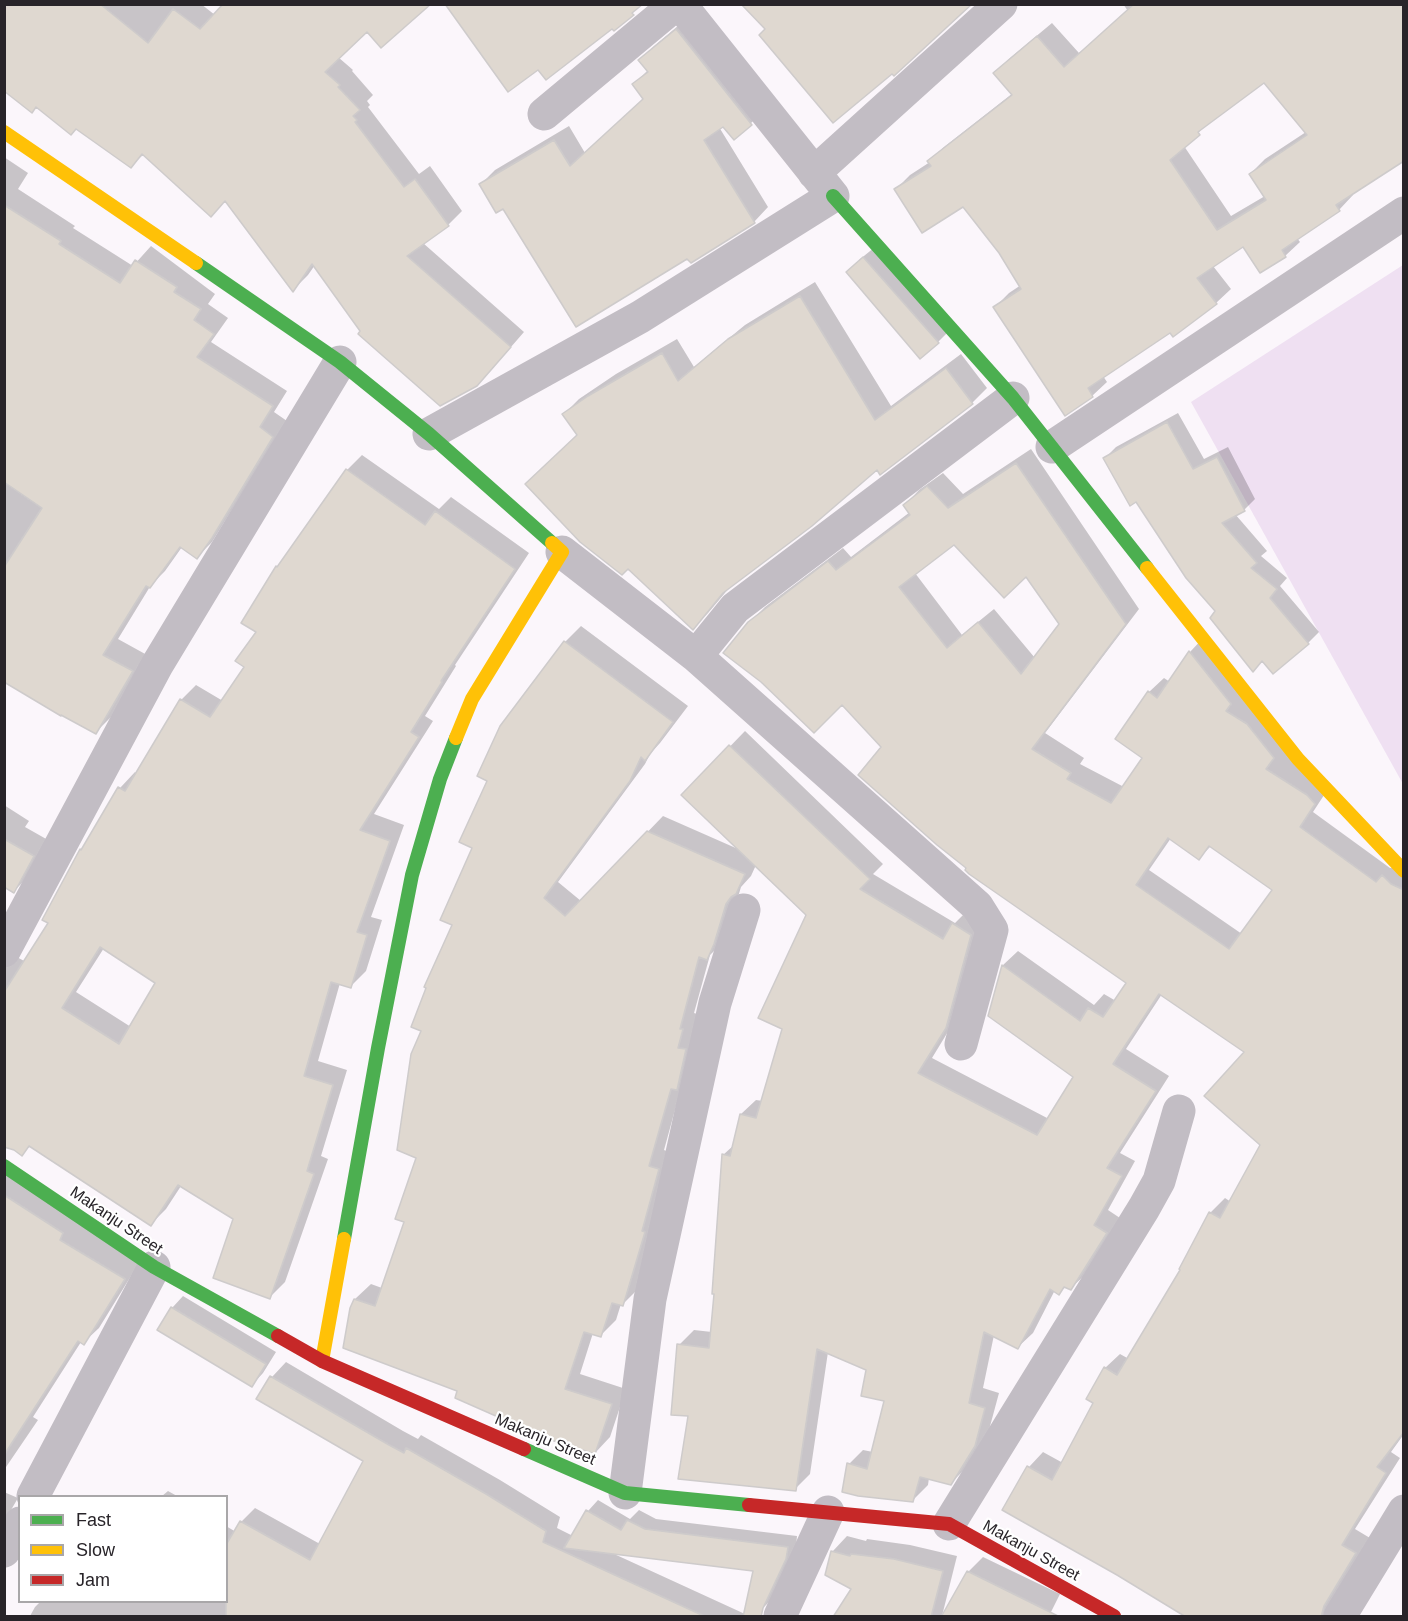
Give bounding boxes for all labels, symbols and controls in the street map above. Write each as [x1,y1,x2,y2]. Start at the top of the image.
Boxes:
street label: Makanju Street [66,1183,166,1259]
street label: Makanju Street [492,1410,598,1470]
legend [18,1495,228,1603]
text: Fast [76,1510,111,1530]
street label: Makanju Street [979,1517,1083,1585]
text: Slow [76,1540,115,1560]
text: Jam [76,1570,110,1590]

